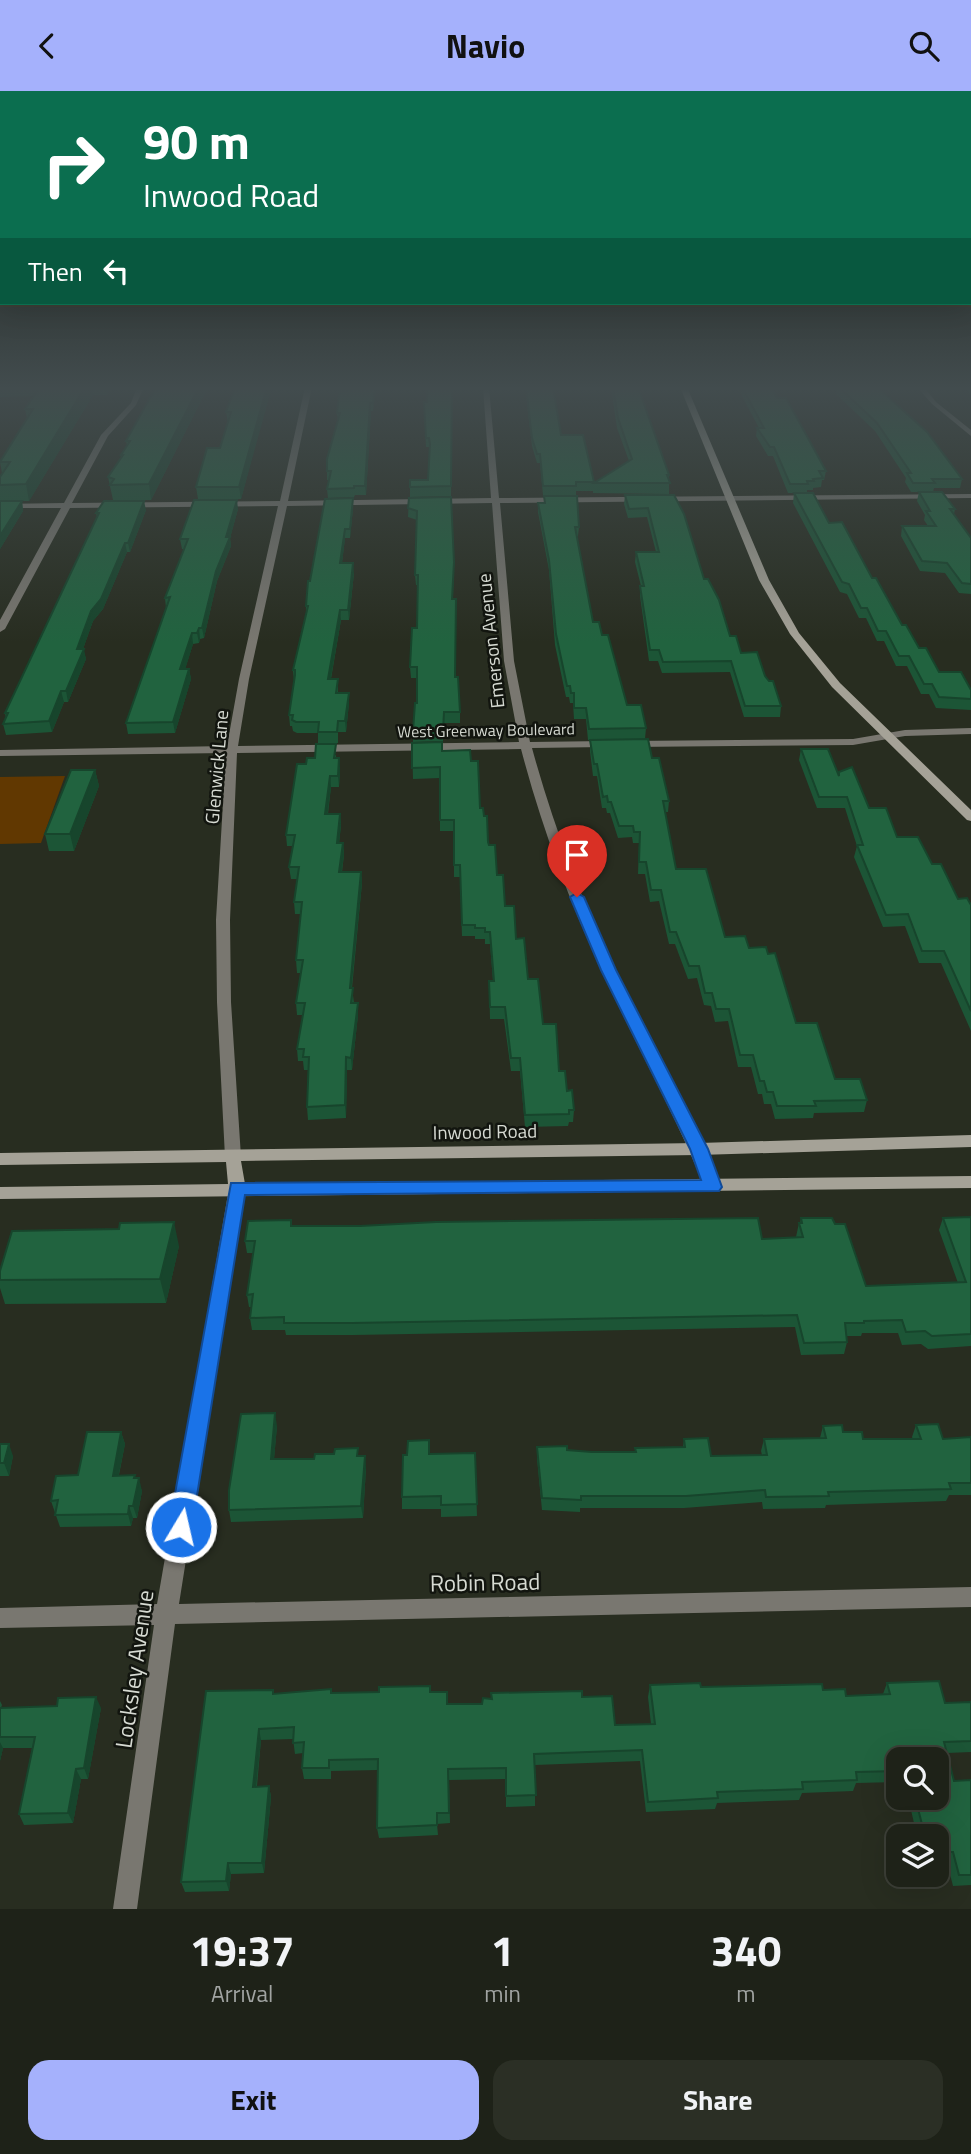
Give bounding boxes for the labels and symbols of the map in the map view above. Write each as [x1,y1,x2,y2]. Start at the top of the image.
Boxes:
street label: Emerson Avenue [469,572,511,710]
street label: Glenwick Lane [197,709,235,825]
street label: West Greenway Boulevard [397,716,575,744]
pin [547,825,607,897]
street label: Inwood Road [432,1116,538,1146]
position arrow [144,1490,218,1564]
street label: Robin Road [429,1564,541,1600]
street label: Locksley Avenue [106,1588,162,1750]

